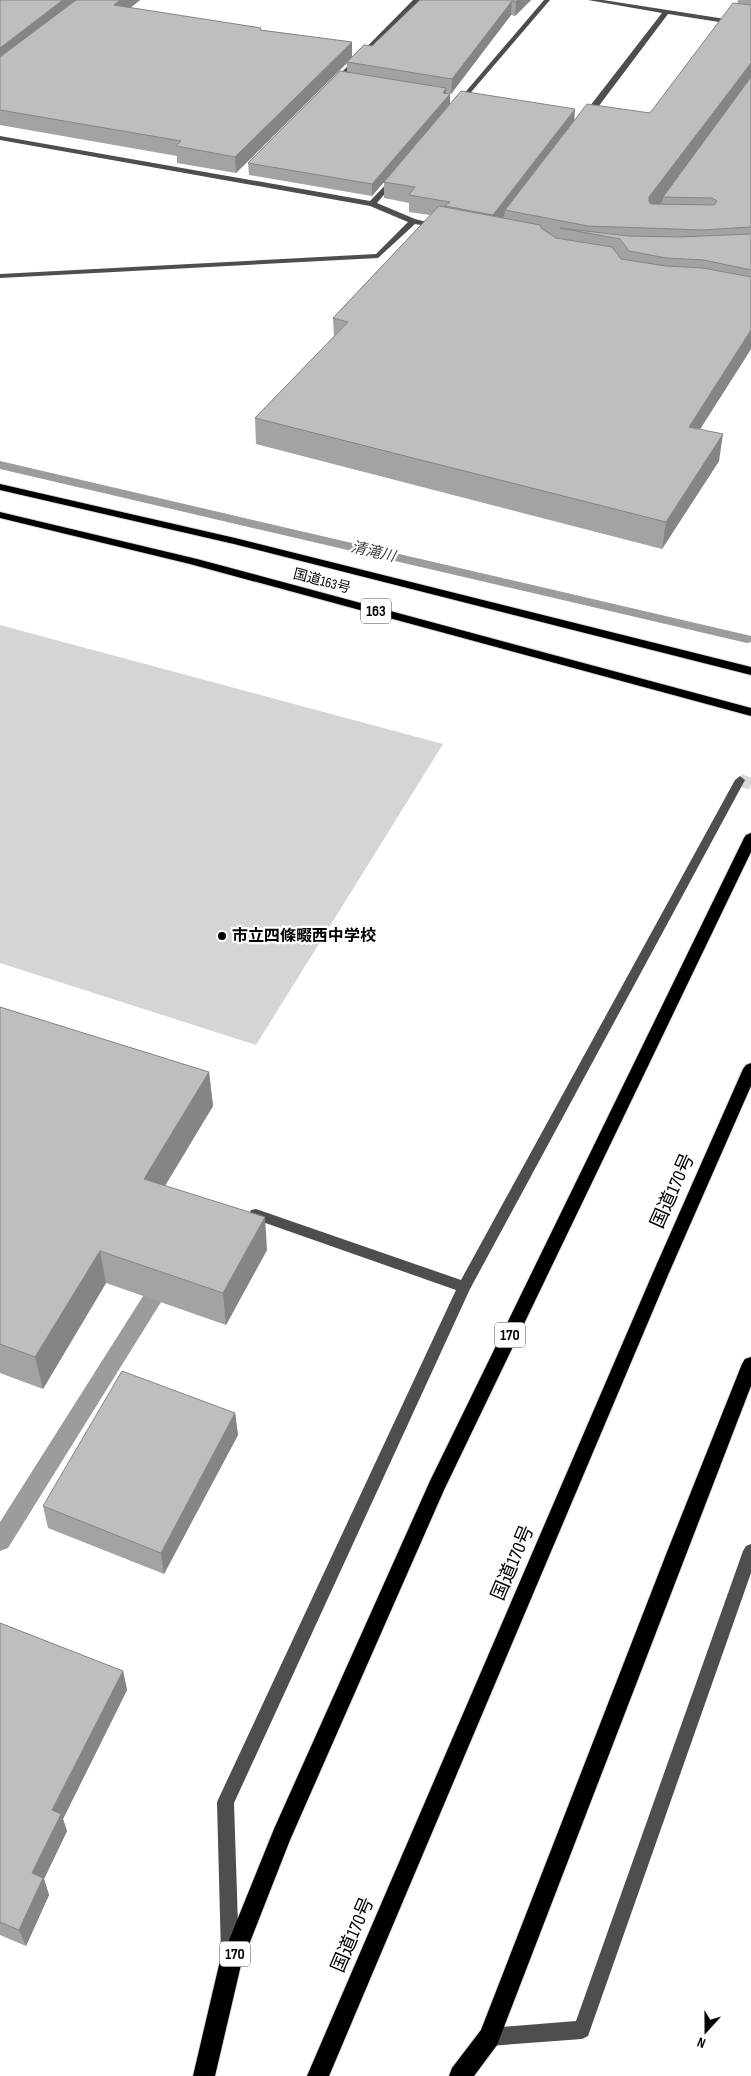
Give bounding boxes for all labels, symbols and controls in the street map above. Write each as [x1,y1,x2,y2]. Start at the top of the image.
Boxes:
water label: 清滝川 [349,538,399,567]
street label: 国道163号 [291,565,353,597]
road number: 163 [361,598,391,624]
place label: 市立四條畷西中学校 [232,927,376,946]
marker: 市立四條畷西中学校 [216,930,228,942]
street label: 国道170号 [646,1150,700,1232]
road number: 170 [495,1322,525,1348]
street label: 国道170号 [487,1522,539,1604]
street label: 国道170号 [327,1894,379,1976]
road number: 170 [220,1942,250,1966]
north arrow [681,2006,731,2056]
text: N [695,2033,708,2052]

